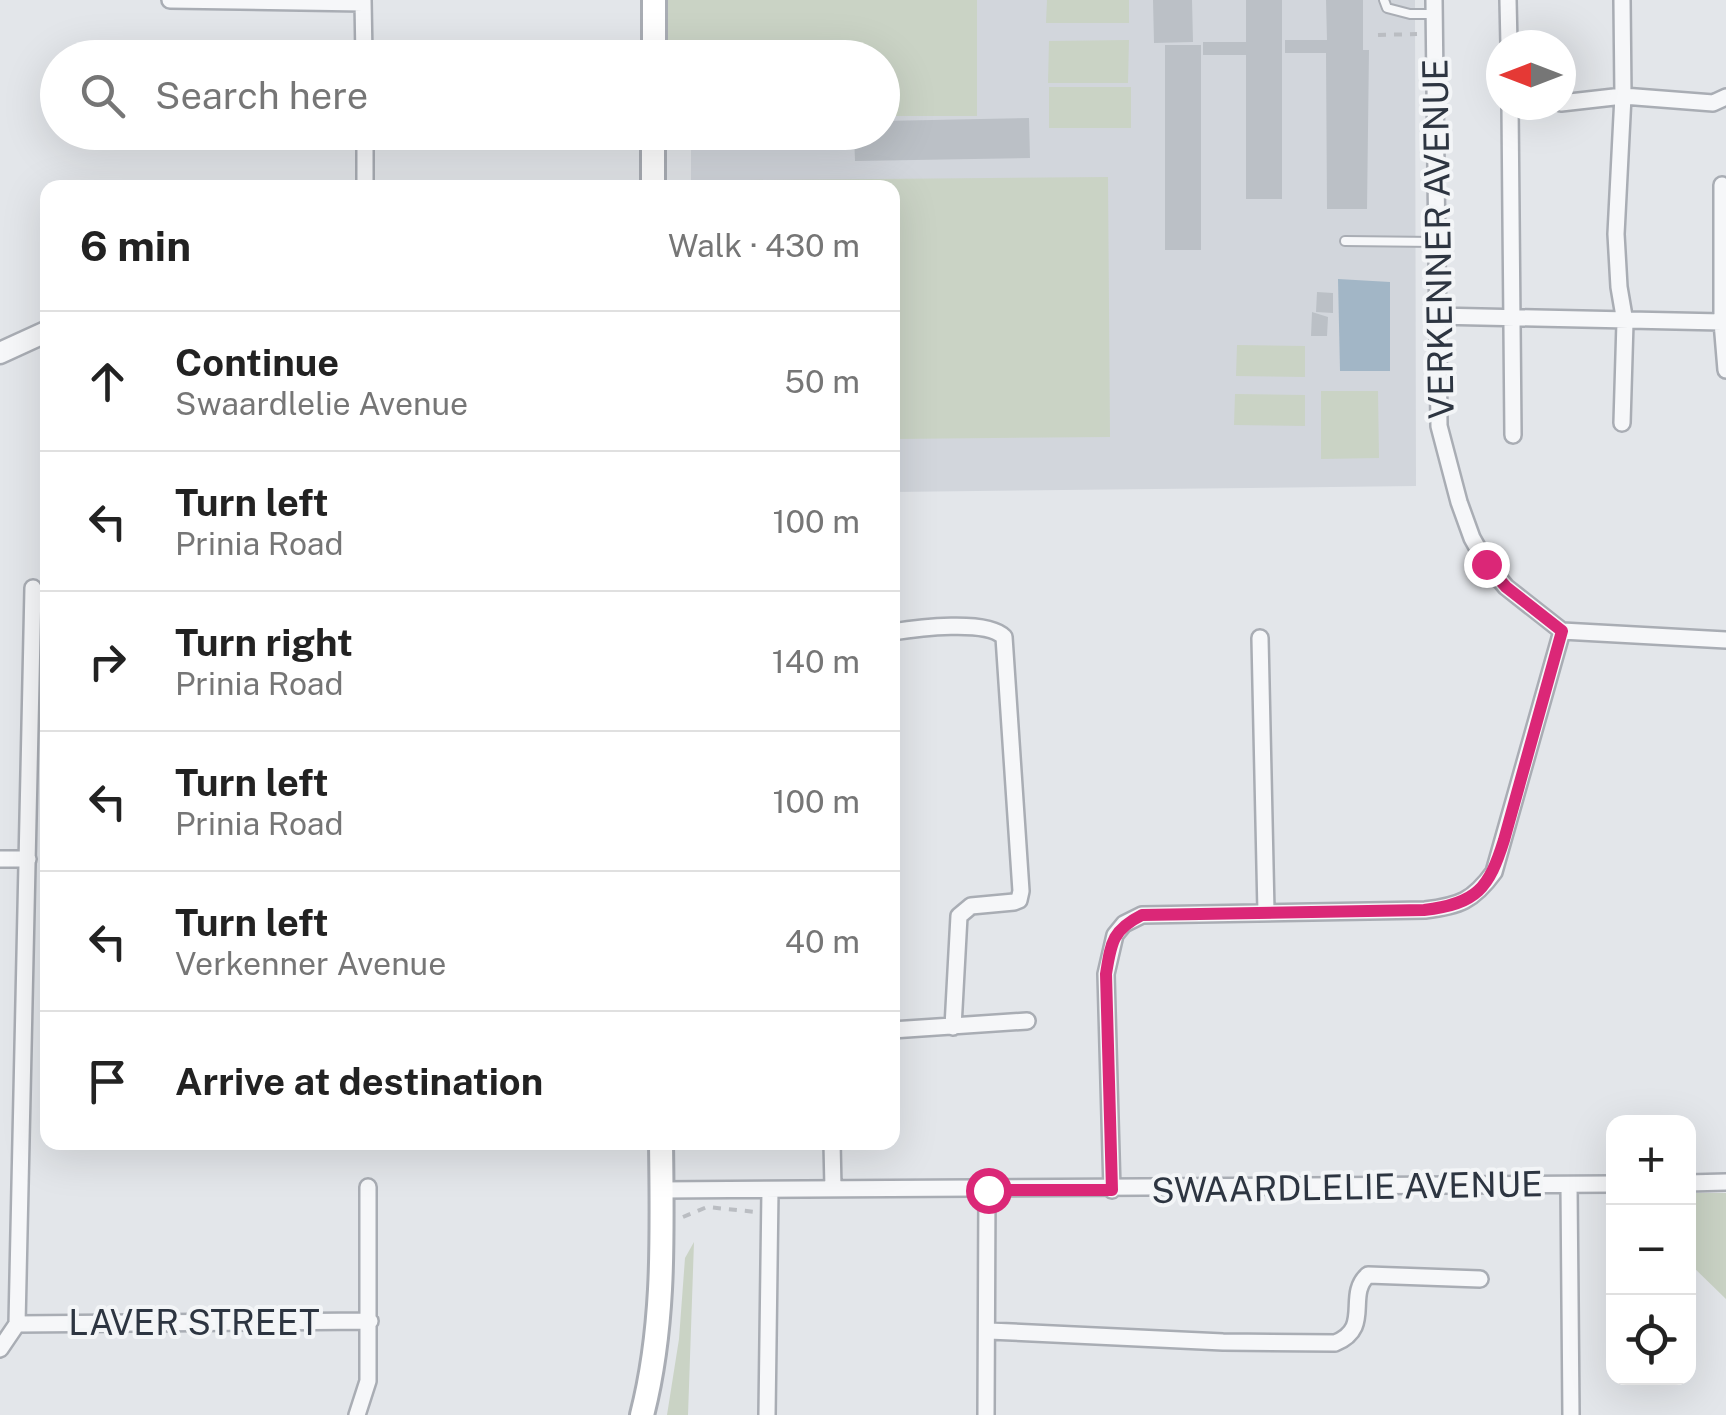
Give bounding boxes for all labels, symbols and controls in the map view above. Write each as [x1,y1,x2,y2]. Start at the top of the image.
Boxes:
north arrow [1486,30,1576,120]
search box [40,40,900,150]
street label: VERKENNER AVENUE [1414,58,1462,420]
icon: search [75,68,130,123]
text: Search here [155,73,368,118]
text: 6 min [80,221,191,270]
text: Walk · 430 m [668,227,860,264]
text: Continue [175,340,339,385]
icon: ahead [80,354,135,409]
text: 50 m [784,363,860,400]
text: Swaardlelie Avenue [175,385,468,422]
text: Turn left [175,480,329,525]
icon: left [80,494,135,549]
text: 100 m [773,503,860,540]
text: Prinia Road [175,525,344,562]
route end [1464,542,1510,588]
text: Turn right [175,620,353,665]
icon: right [80,634,135,689]
text: 140 m [772,643,860,680]
text: Prinia Road [175,665,344,702]
text: Turn left [175,760,329,805]
icon: left [80,774,135,829]
text: 100 m [773,783,860,820]
text: Prinia Road [175,805,344,842]
text: Turn left [175,900,329,945]
icon: left [80,914,135,969]
text: 40 m [785,923,860,960]
text: Verkenner Avenue [175,945,446,982]
icon: arrive [80,1054,135,1109]
text: Arrive at destination [175,1059,543,1104]
map controls [1606,1115,1696,1385]
button: + [1606,1115,1696,1205]
street label: SWAARDLELIE AVENUE [1151,1163,1543,1211]
route start [966,1168,1012,1214]
button: − [1606,1205,1696,1295]
button: locate [1606,1295,1696,1385]
street label: LAVER STREET [68,1302,320,1343]

